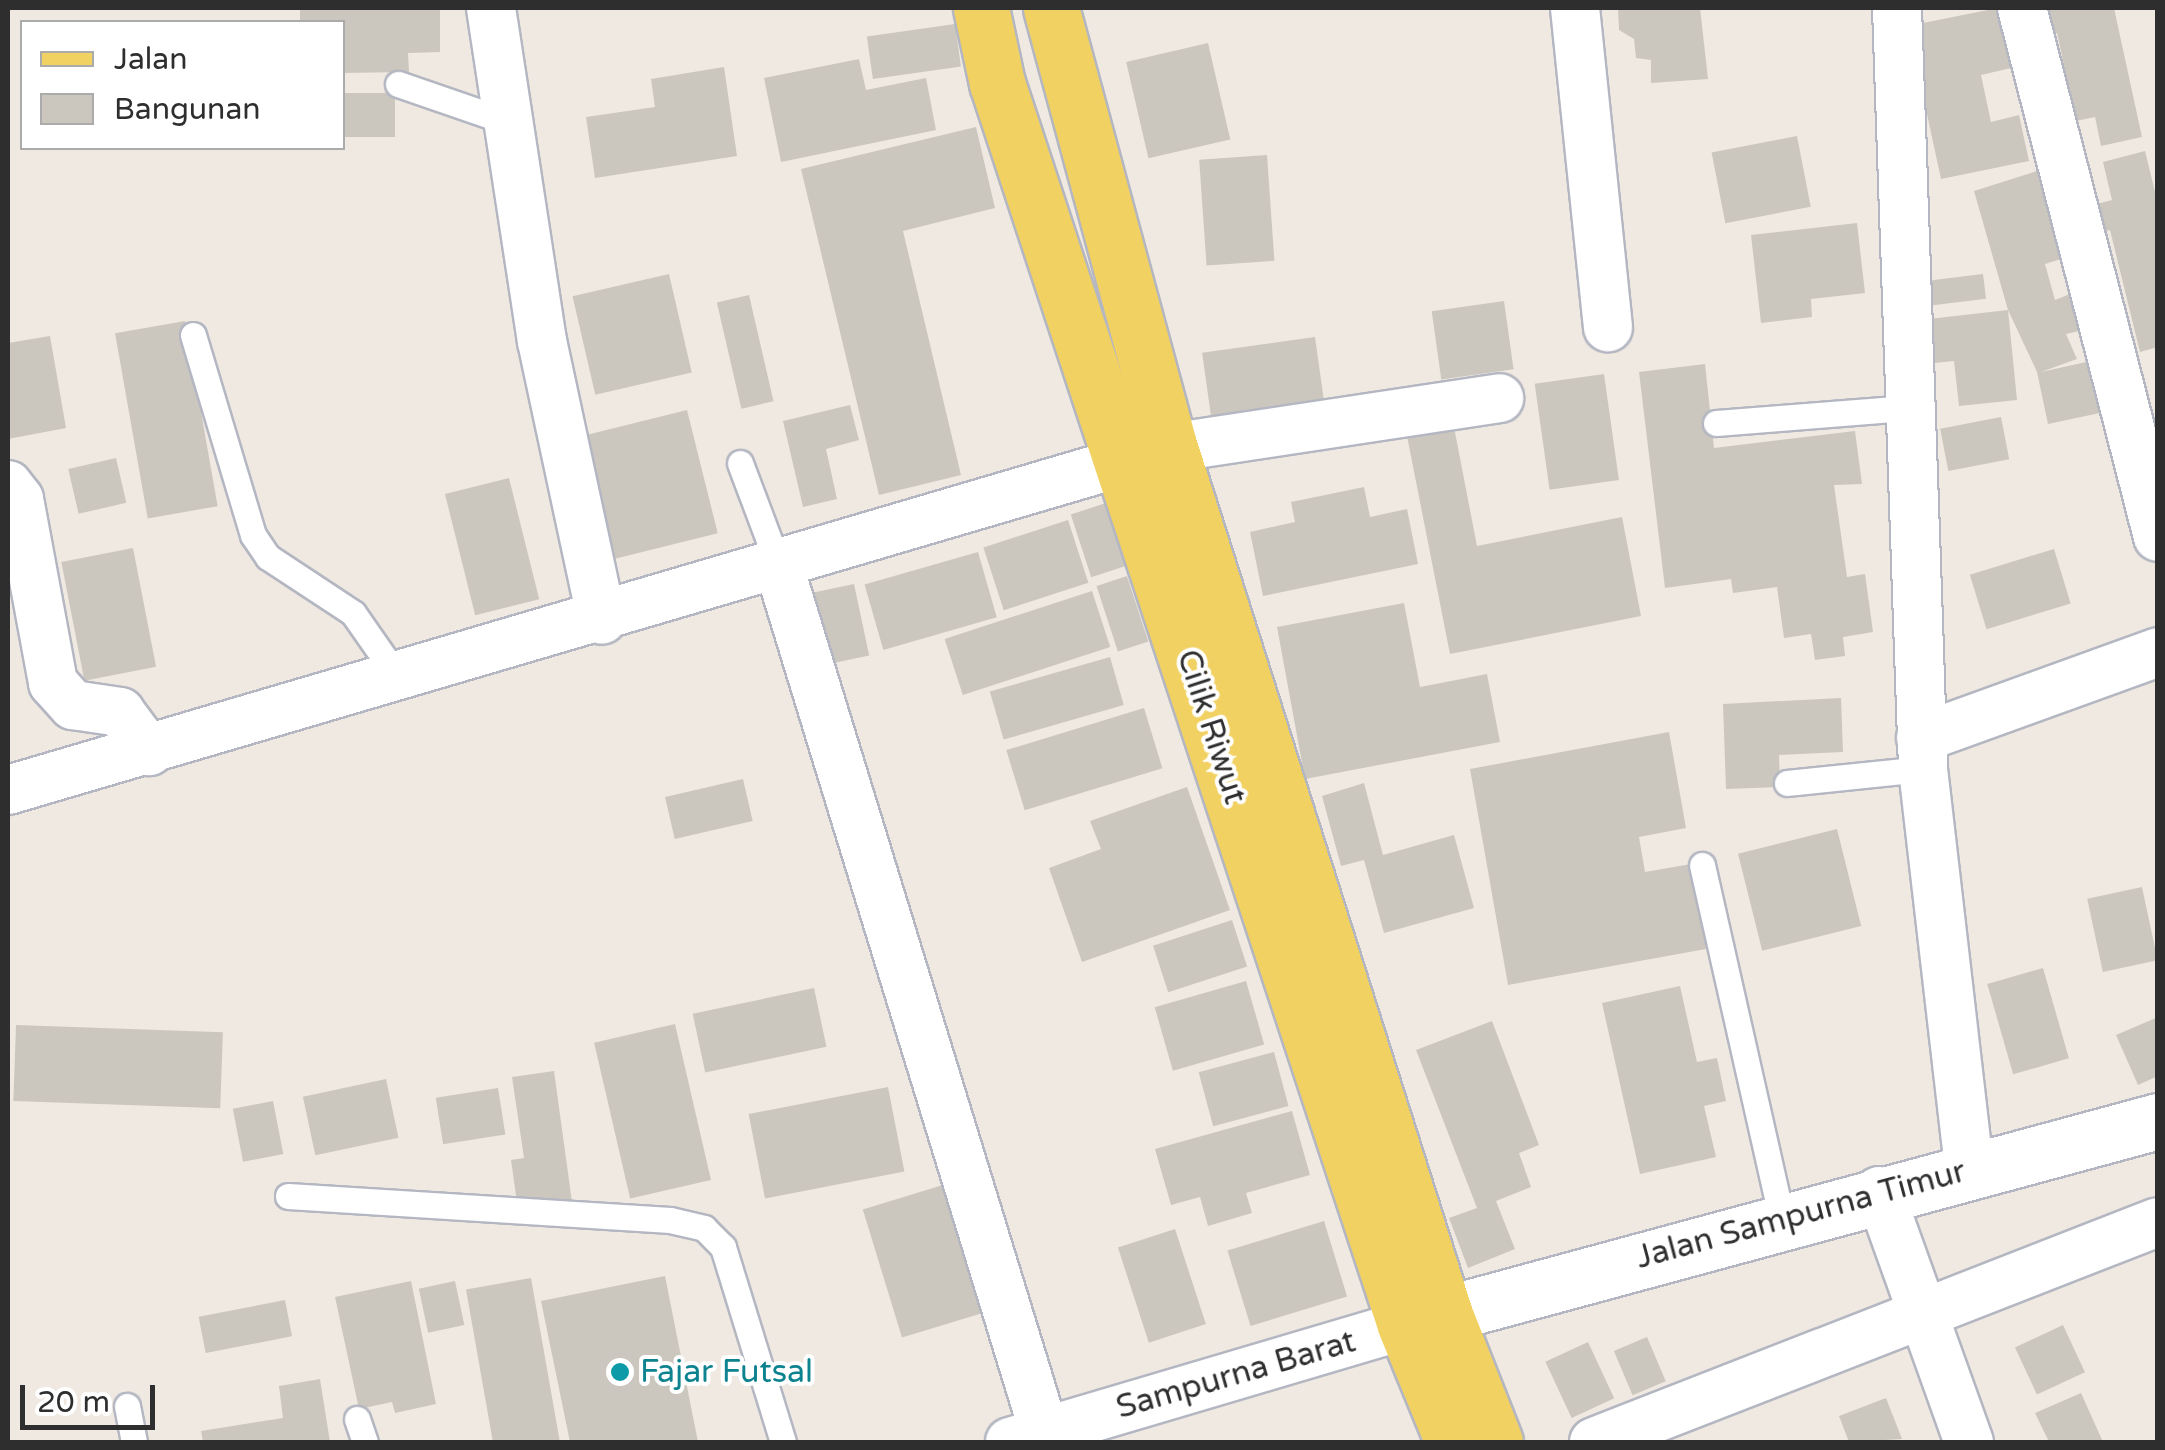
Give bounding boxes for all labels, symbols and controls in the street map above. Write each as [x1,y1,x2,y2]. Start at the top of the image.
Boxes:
legend [20,20,345,150]
text: Jalan [114,41,187,78]
text: Bangunan [114,91,261,128]
street label: Cilik Riwut [1168,645,1254,809]
street label: Jalan Sampurna Timur [1632,1153,1970,1277]
street label: Sampurna Barat [1112,1322,1360,1428]
place label: Fajar Futsal [640,1353,813,1391]
marker: Fajar Futsal [609,1361,631,1383]
scale bar [25,1365,160,1427]
text: 20 m [37,1384,110,1421]

